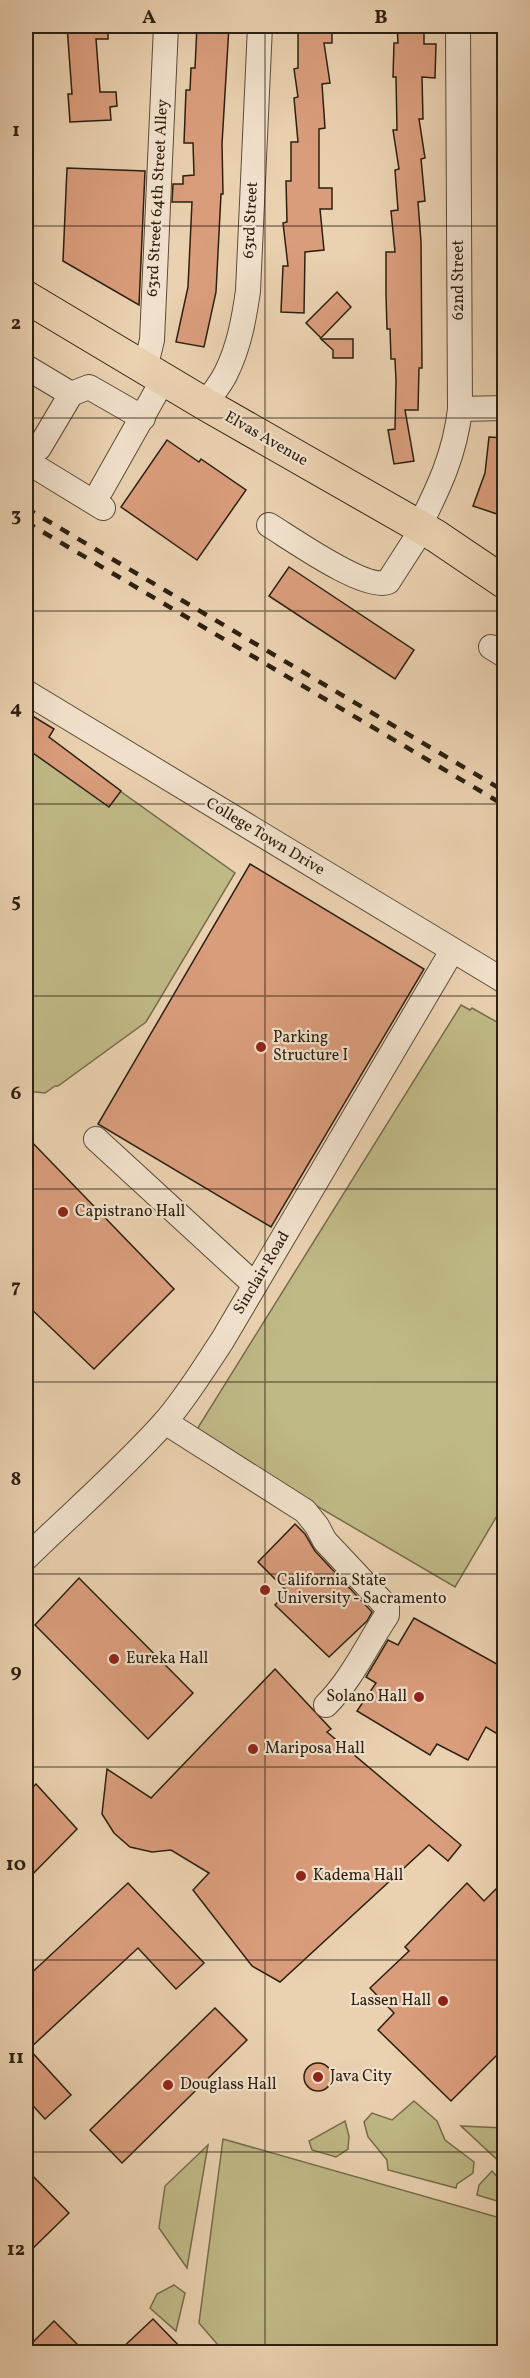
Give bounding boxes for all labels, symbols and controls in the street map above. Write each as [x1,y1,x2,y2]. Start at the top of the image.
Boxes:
text: A [142,4,156,32]
text: B [374,4,388,32]
street label: 63rd Street 64th Street Alley [142,98,174,297]
text: 1 [12,117,20,145]
street label: 63rd Street [238,181,264,259]
street label: 62nd Street [448,239,470,320]
text: 2 [11,310,21,338]
street label: Elvas Avenue [220,406,312,472]
text: 3 [11,502,21,530]
text: 4 [10,695,22,723]
street label: College Town Drive [201,793,329,881]
text: 5 [11,888,21,916]
place label: Parking Structure I [273,1027,348,1067]
marker: Parking Structure I [254,1040,268,1054]
text: 6 [11,1080,22,1108]
place label: Capistrano Hall [75,1201,186,1223]
marker: Capistrano Hall [56,1205,70,1219]
street label: Sinclair Road [228,1227,296,1319]
text: 7 [11,1273,21,1301]
text: 8 [11,1466,21,1494]
place label: California State University - Sacramento [277,1570,447,1610]
marker: California State University - Sacramento [258,1583,272,1597]
place label: Eureka Hall [126,1648,209,1670]
marker: Eureka Hall [107,1652,121,1666]
text: 9 [10,1658,22,1686]
place label: Solano Hall [326,1686,407,1708]
marker: Solano Hall [412,1690,426,1704]
place label: Mariposa Hall [265,1738,365,1760]
marker: Mariposa Hall [246,1742,260,1756]
text: 10 [6,1851,26,1879]
place label: Kadema Hall [313,1865,404,1887]
marker: Kadema Hall [294,1869,308,1883]
place label: Lassen Hall [350,1990,431,2012]
marker: Lassen Hall [436,1994,450,2008]
text: 11 [8,2044,24,2072]
place label: Java City [330,2066,392,2088]
marker: Java City [311,2070,325,2084]
place label: Douglass Hall [180,2074,277,2096]
marker: Douglass Hall [161,2078,175,2092]
text: 12 [7,2236,25,2264]

